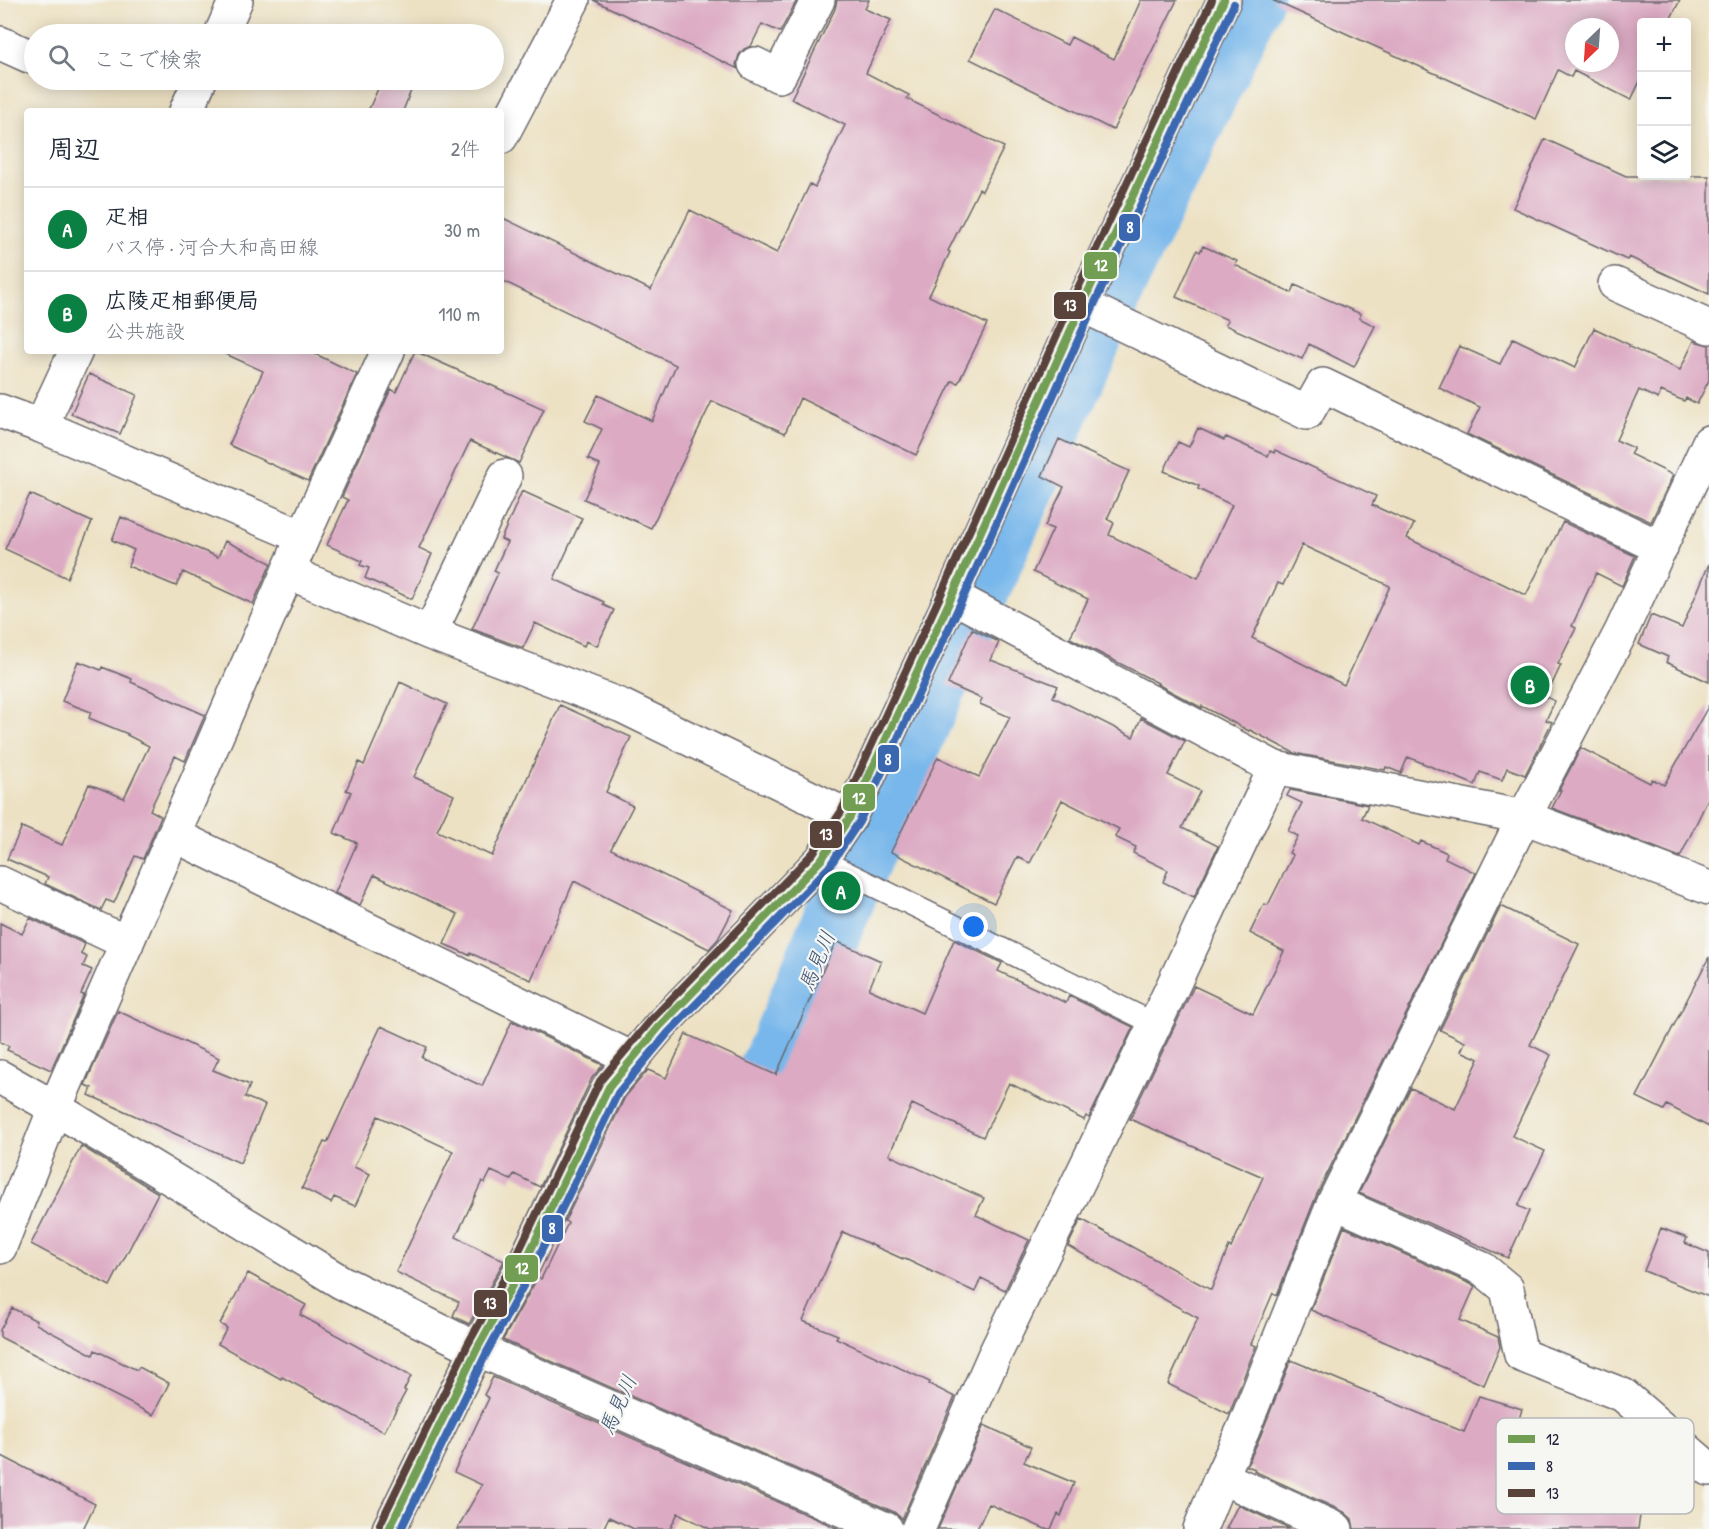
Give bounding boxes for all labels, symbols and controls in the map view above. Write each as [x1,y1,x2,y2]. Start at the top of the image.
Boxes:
north arrow [1565,18,1619,72]
map controls [1637,18,1691,180]
button: + [1637,18,1691,72]
search box [24,24,504,90]
icon: search [45,41,78,74]
text: ここで検索 [93,44,203,74]
button: − [1637,72,1691,126]
button: layers [1637,126,1691,180]
text: 周辺 [48,131,100,166]
text: 2件 [451,135,480,162]
text: 疋相 [105,201,149,231]
line badge: 8 [1118,213,1141,242]
text: A [63,216,72,243]
text: 30 m [444,216,480,243]
text: 8 [1127,216,1134,238]
text: バス停 · 河合大和高田線 [105,233,318,260]
line badge: 12 [1083,251,1118,280]
text: 12 [1094,254,1108,276]
text: 広陵疋相郵便局 [105,285,259,315]
line badge: 13 [1053,291,1087,320]
text: 13 [1064,294,1076,316]
text: B [62,300,73,327]
text: 110 m [438,300,480,327]
text: 公共施設 [105,317,185,344]
pin: B [1510,662,1550,708]
line badge: 8 [877,744,900,773]
text: 8 [885,748,892,770]
line badge: 12 [842,783,876,812]
text: 12 [852,787,866,809]
line badge: 13 [809,820,843,849]
text: 13 [820,823,832,845]
pin: A [822,868,860,914]
your location [959,912,988,941]
water label: 馬見川 [791,926,842,995]
line badge: 8 [541,1214,564,1243]
text: 8 [549,1217,556,1239]
line badge: 12 [504,1254,539,1283]
text: 12 [515,1257,529,1279]
line badge: 13 [473,1289,508,1318]
text: 13 [484,1292,496,1314]
water label: 馬見川 [591,1370,644,1439]
legend [1496,1418,1694,1514]
text: 12 [1546,1428,1560,1450]
text: 8 [1546,1455,1553,1477]
text: 13 [1546,1482,1559,1504]

